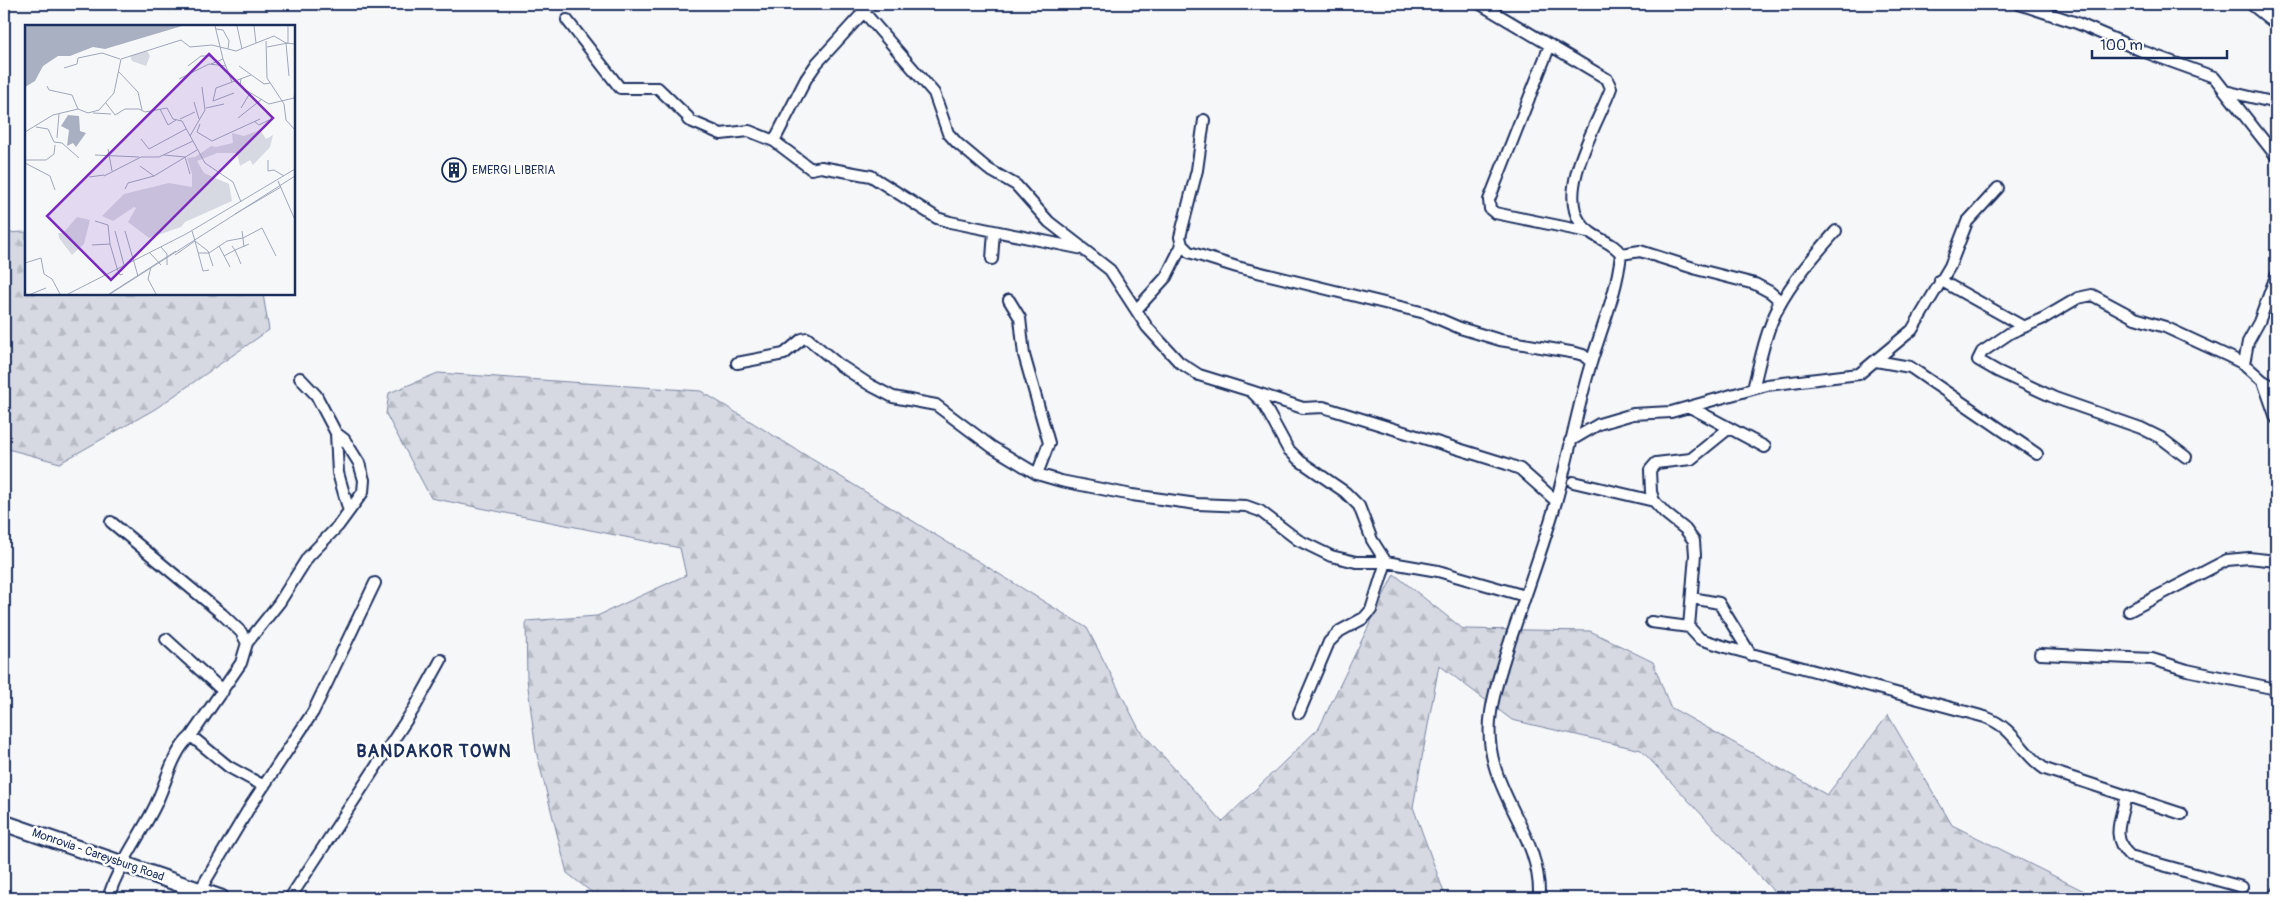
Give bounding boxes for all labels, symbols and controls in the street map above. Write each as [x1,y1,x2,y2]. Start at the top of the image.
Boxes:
inset map [25,25,295,295]
scale bar [2092,28,2228,60]
text: 100 m [2100,36,2143,55]
building icon: EMERGI LIBERIA [441,157,467,183]
place label: EMERGI LIBERIA [472,163,556,178]
district label: BANDAKOR TOWN [356,740,512,763]
street label: Monrovia - Careysburg Road [30,825,166,885]

